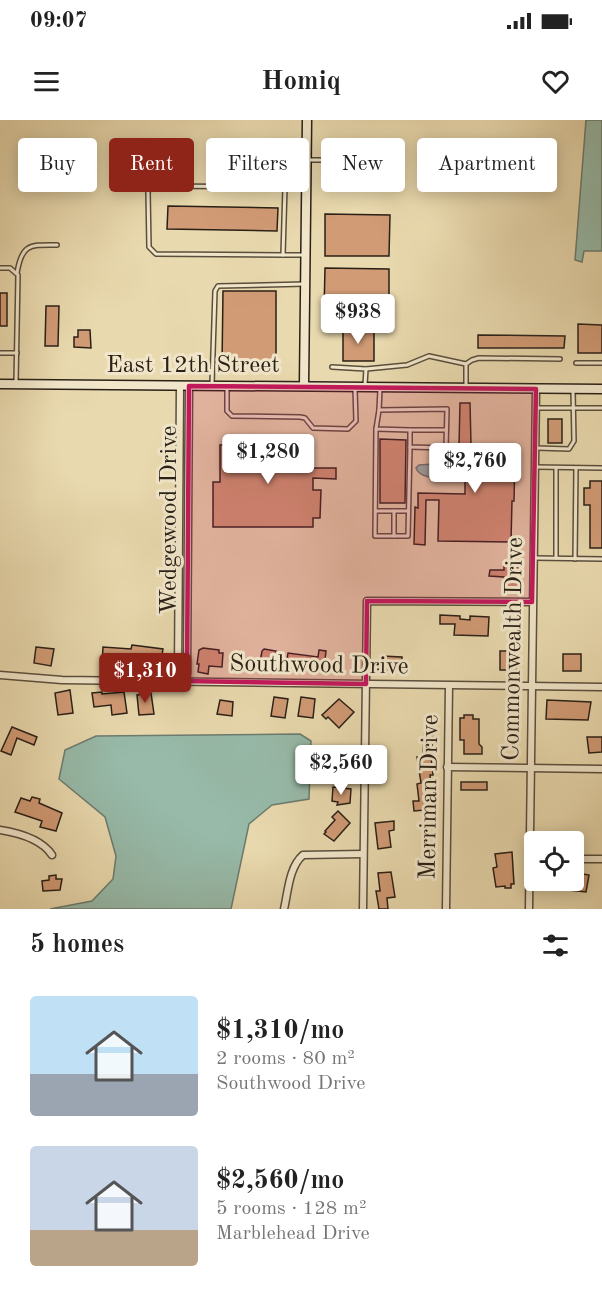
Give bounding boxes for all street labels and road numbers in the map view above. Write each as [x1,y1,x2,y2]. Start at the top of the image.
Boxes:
street label: East 12th Street [106,354,280,378]
street label: Wedgewood Drive [158,425,182,615]
street label: Commonwealth Drive [500,537,528,761]
street label: Southwood Drive [229,652,409,680]
street label: Merriman Drive [417,714,443,880]

